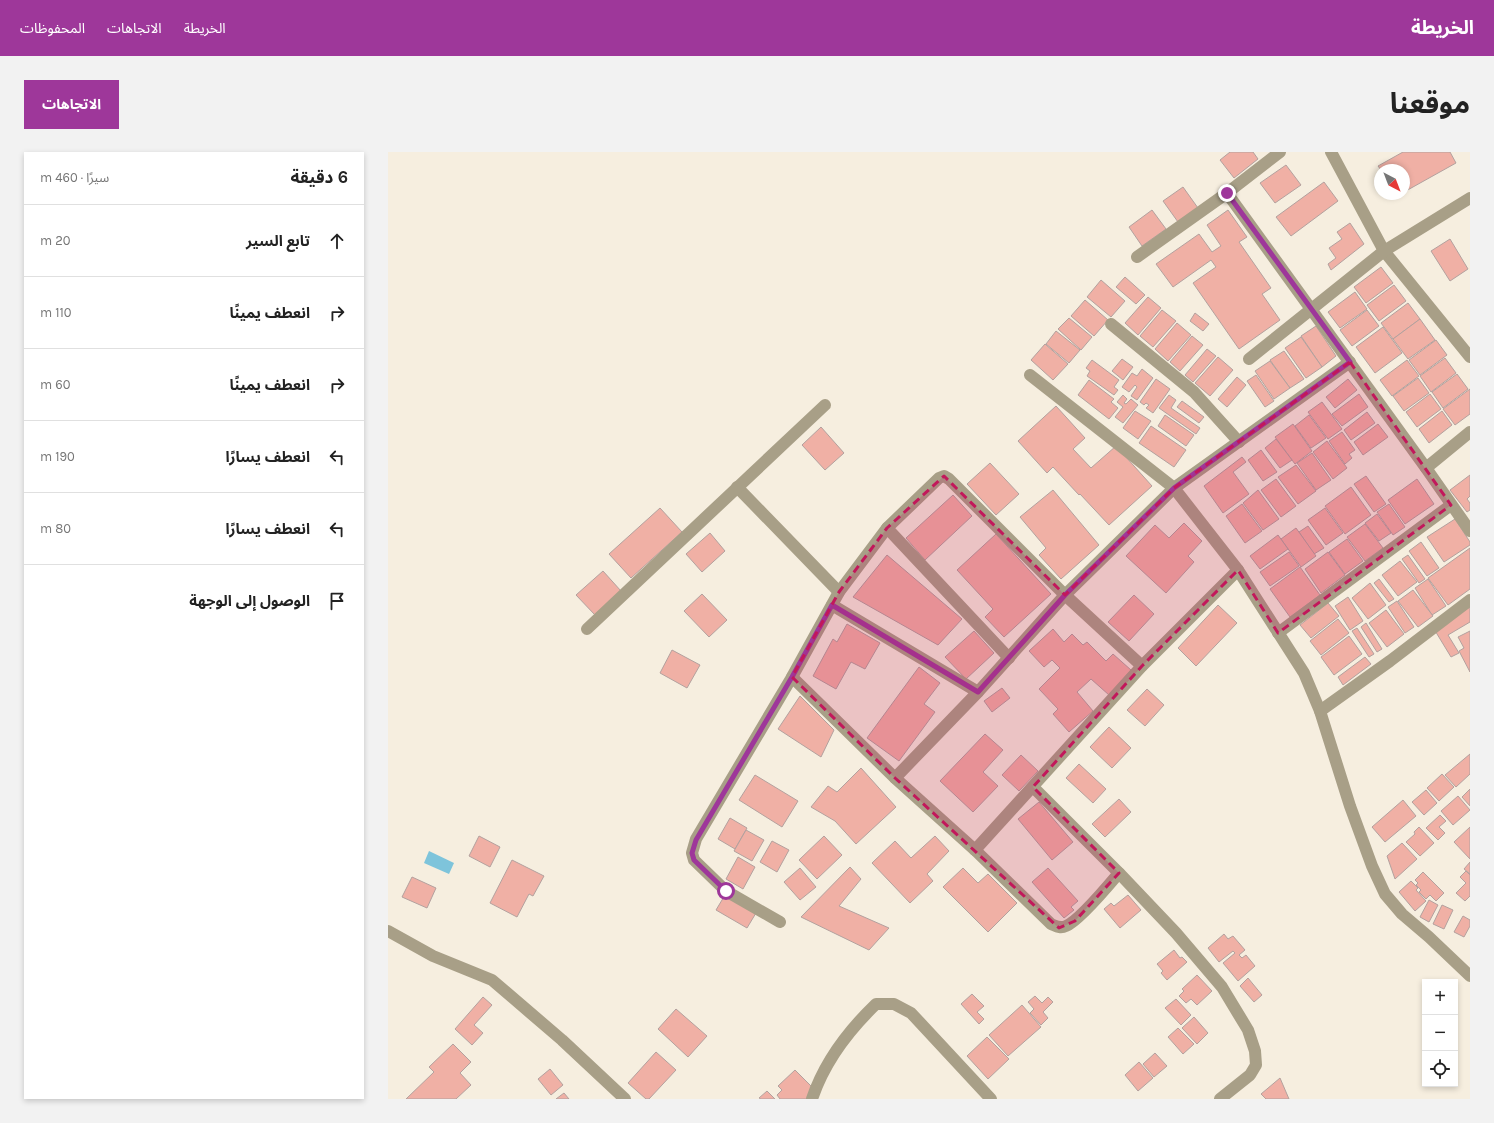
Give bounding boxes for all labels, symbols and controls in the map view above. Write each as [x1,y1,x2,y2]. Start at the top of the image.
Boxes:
text: الخريطة [1411,17,1474,39]
text: المحفوظات [20,20,85,37]
text: الاتجاهات [107,20,162,37]
text: الخريطة [184,20,226,37]
button: الاتجاهات [24,80,119,129]
text: موقعنا [1390,87,1470,120]
north arrow [1374,164,1410,200]
text: 6 دقيقة [291,167,348,187]
text: سيرًا · 460 m [40,170,109,185]
route end [1218,184,1236,202]
icon: ahead [326,230,348,252]
text: تابع السير [246,232,310,250]
text: 20 m [40,233,71,248]
icon: right [326,302,348,324]
text: انعطف يمينًا [230,304,310,322]
text: 110 m [40,305,72,320]
icon: right [326,374,348,396]
text: انعطف يمينًا [230,376,310,394]
text: 60 m [40,377,70,392]
icon: left [326,446,348,468]
text: انعطف يسارًا [226,448,310,466]
text: 190 m [40,449,75,464]
icon: left [326,518,348,540]
text: انعطف يسارًا [226,520,310,538]
text: 80 m [40,521,71,536]
icon: arrive [326,590,348,612]
text: الوصول إلى الوجهة [189,592,310,610]
route start [717,882,735,900]
map controls [1422,979,1458,1087]
button: + [1422,979,1458,1015]
button: − [1422,1015,1458,1051]
button: locate [1422,1051,1458,1087]

